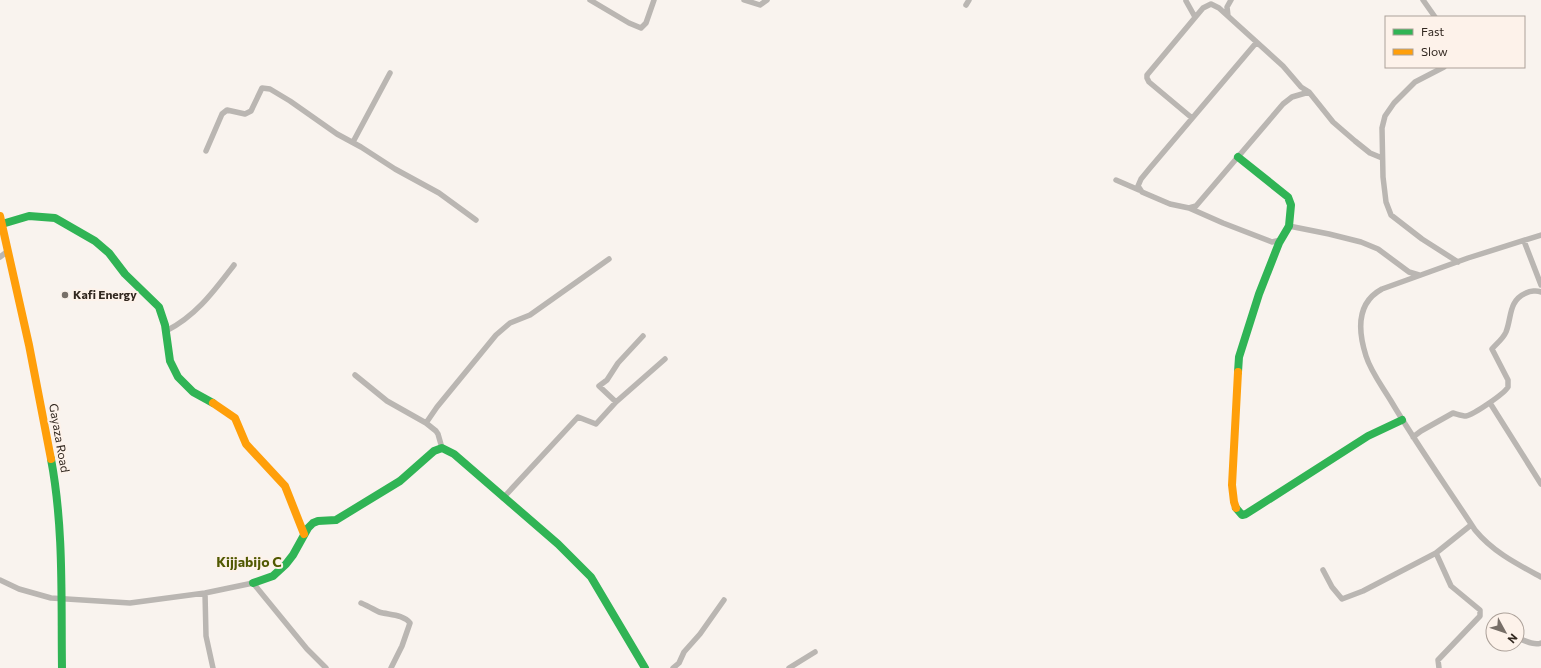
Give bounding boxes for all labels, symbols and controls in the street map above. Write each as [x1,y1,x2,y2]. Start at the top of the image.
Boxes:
legend [1385,16,1525,68]
text: Fast [1421,24,1444,38]
text: Slow [1421,44,1448,58]
place label: Kafi Energy [73,287,137,301]
marker: Kafi Energy [60,290,70,300]
street label: Gayaza Road [47,402,73,474]
district label: Kijjabijo C [216,553,282,570]
north arrow [1485,612,1525,652]
text: N [1505,631,1521,646]

